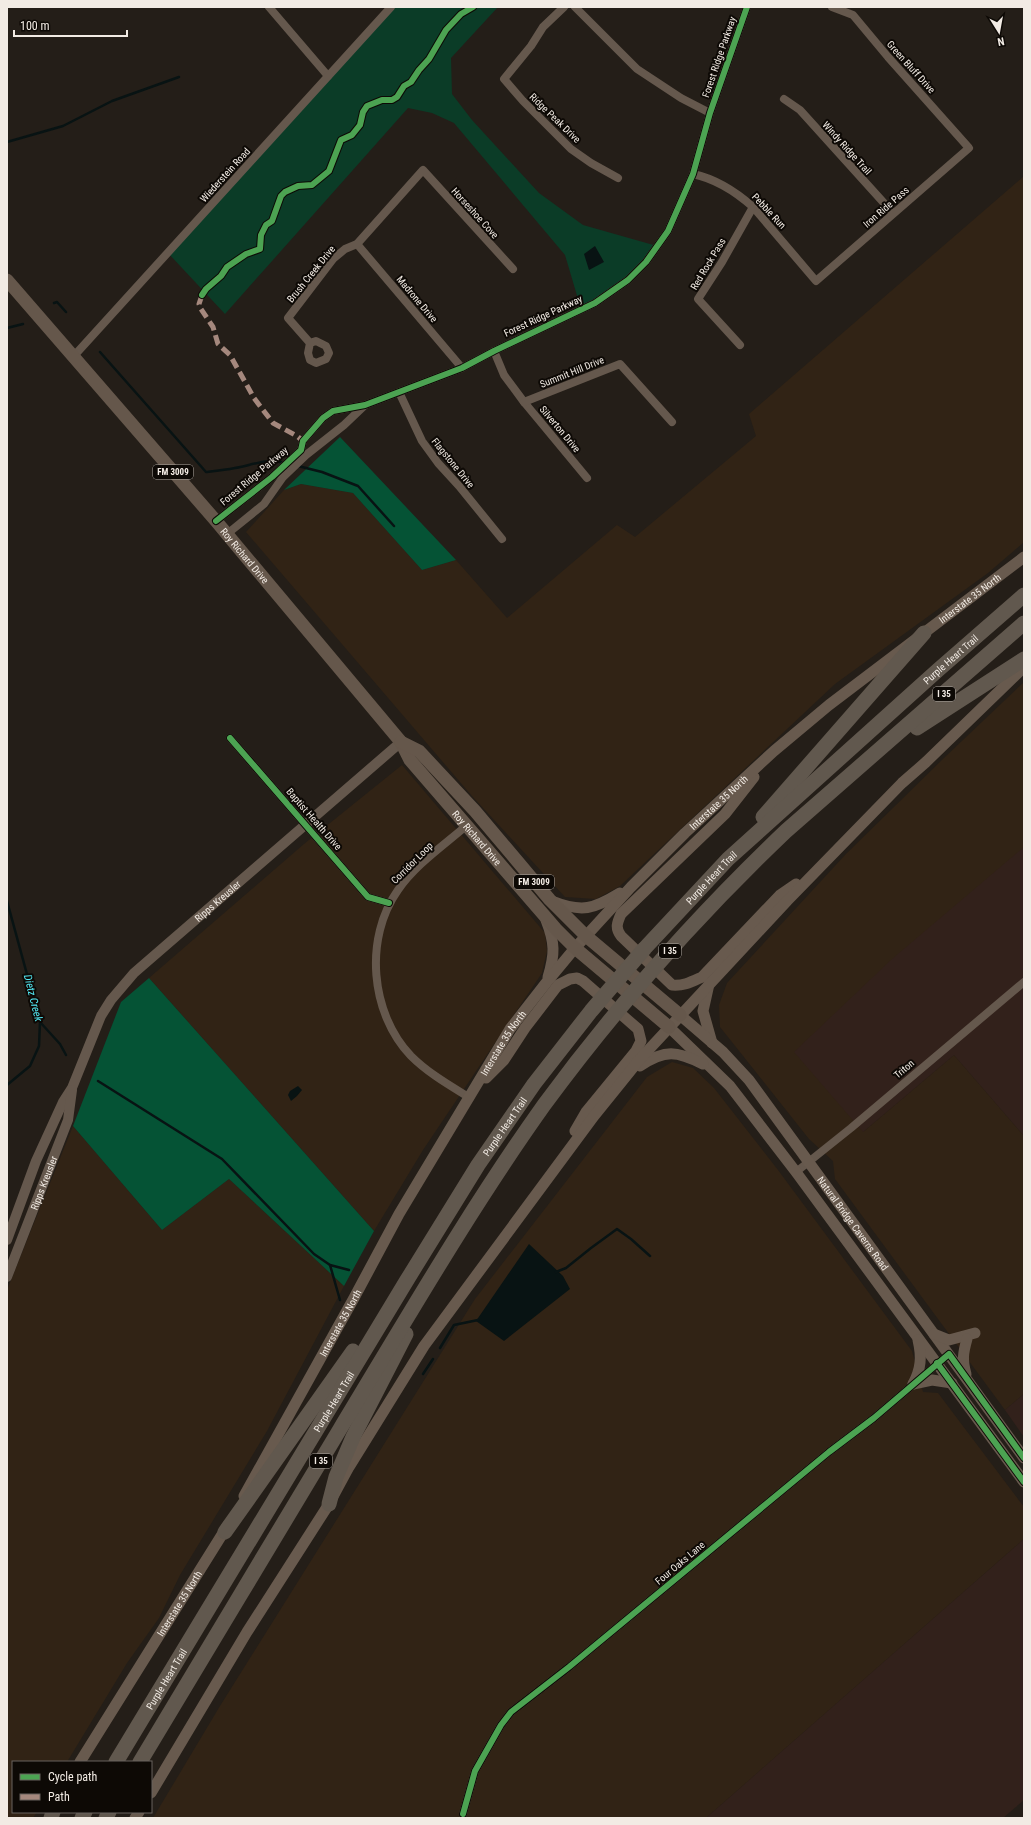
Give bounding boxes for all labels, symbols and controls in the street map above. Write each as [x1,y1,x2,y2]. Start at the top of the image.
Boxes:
scale bar [14,12,127,38]
north arrow [979,12,1019,52]
street label: Forest Ridge Parkway [700,15,738,99]
text: 100 m [20,19,50,33]
text: N [996,34,1005,48]
street label: Green Bluff Drive [885,39,938,96]
street label: Ridge Peak Drive [527,91,583,145]
street label: Windy Ridge Trail [820,119,874,177]
street label: Wiederstein Road [198,146,252,204]
street label: Iron Ride Pass [861,184,911,230]
street label: Horseshoe Cove [449,185,501,241]
street label: Pebble Run [750,191,788,231]
street label: Red Rock Pass [688,236,728,292]
street label: Brush Creek Drive [285,243,337,305]
street label: Madrone Drive [394,274,440,325]
street label: Forest Ridge Parkway [502,293,584,339]
street label: Summit Hill Drive [538,354,606,390]
street label: Silverton Drive [537,404,583,455]
street label: Flagstone Drive [430,436,477,490]
street label: Forest Ridge Parkway [218,445,290,507]
road number: FM 3009 [153,465,193,479]
street label: Roy Richard Drive [219,526,271,586]
street label: Interstate 35 North [937,571,1003,625]
street label: Purple Heart Trail [921,632,980,686]
road number: I 35 [933,687,955,701]
street label: Interstate 35 North [687,773,750,832]
street label: Baptist Health Drive [284,786,344,852]
street label: Roy Richard Drive [450,808,504,868]
street label: Corridor Loop [389,840,435,886]
street label: Purple Heart Trail [683,849,739,906]
road number: FM 3009 [514,875,554,889]
street label: Ripps Kreusler [192,878,243,924]
road number: I 35 [659,944,681,958]
water label: Dietz Creek [21,973,45,1023]
street label: Interstate 35 North [478,1008,528,1077]
street label: Triton [892,1057,916,1081]
street label: Purple Heart Trail [481,1095,529,1158]
street label: Ripps Kreusler [28,1154,59,1211]
street label: Natural Bridge Caverns Road [816,1174,891,1272]
street label: Interstate 35 North [317,1287,363,1358]
street label: Purple Heart Trail [311,1369,356,1434]
road number: I 35 [310,1454,332,1468]
street label: Four Oaks Lane [653,1539,707,1587]
street label: Interstate 35 North [155,1569,204,1638]
street label: Purple Heart Trail [144,1647,189,1711]
legend [12,1761,152,1813]
text: Cycle path [48,1770,98,1784]
text: Path [48,1790,70,1804]

